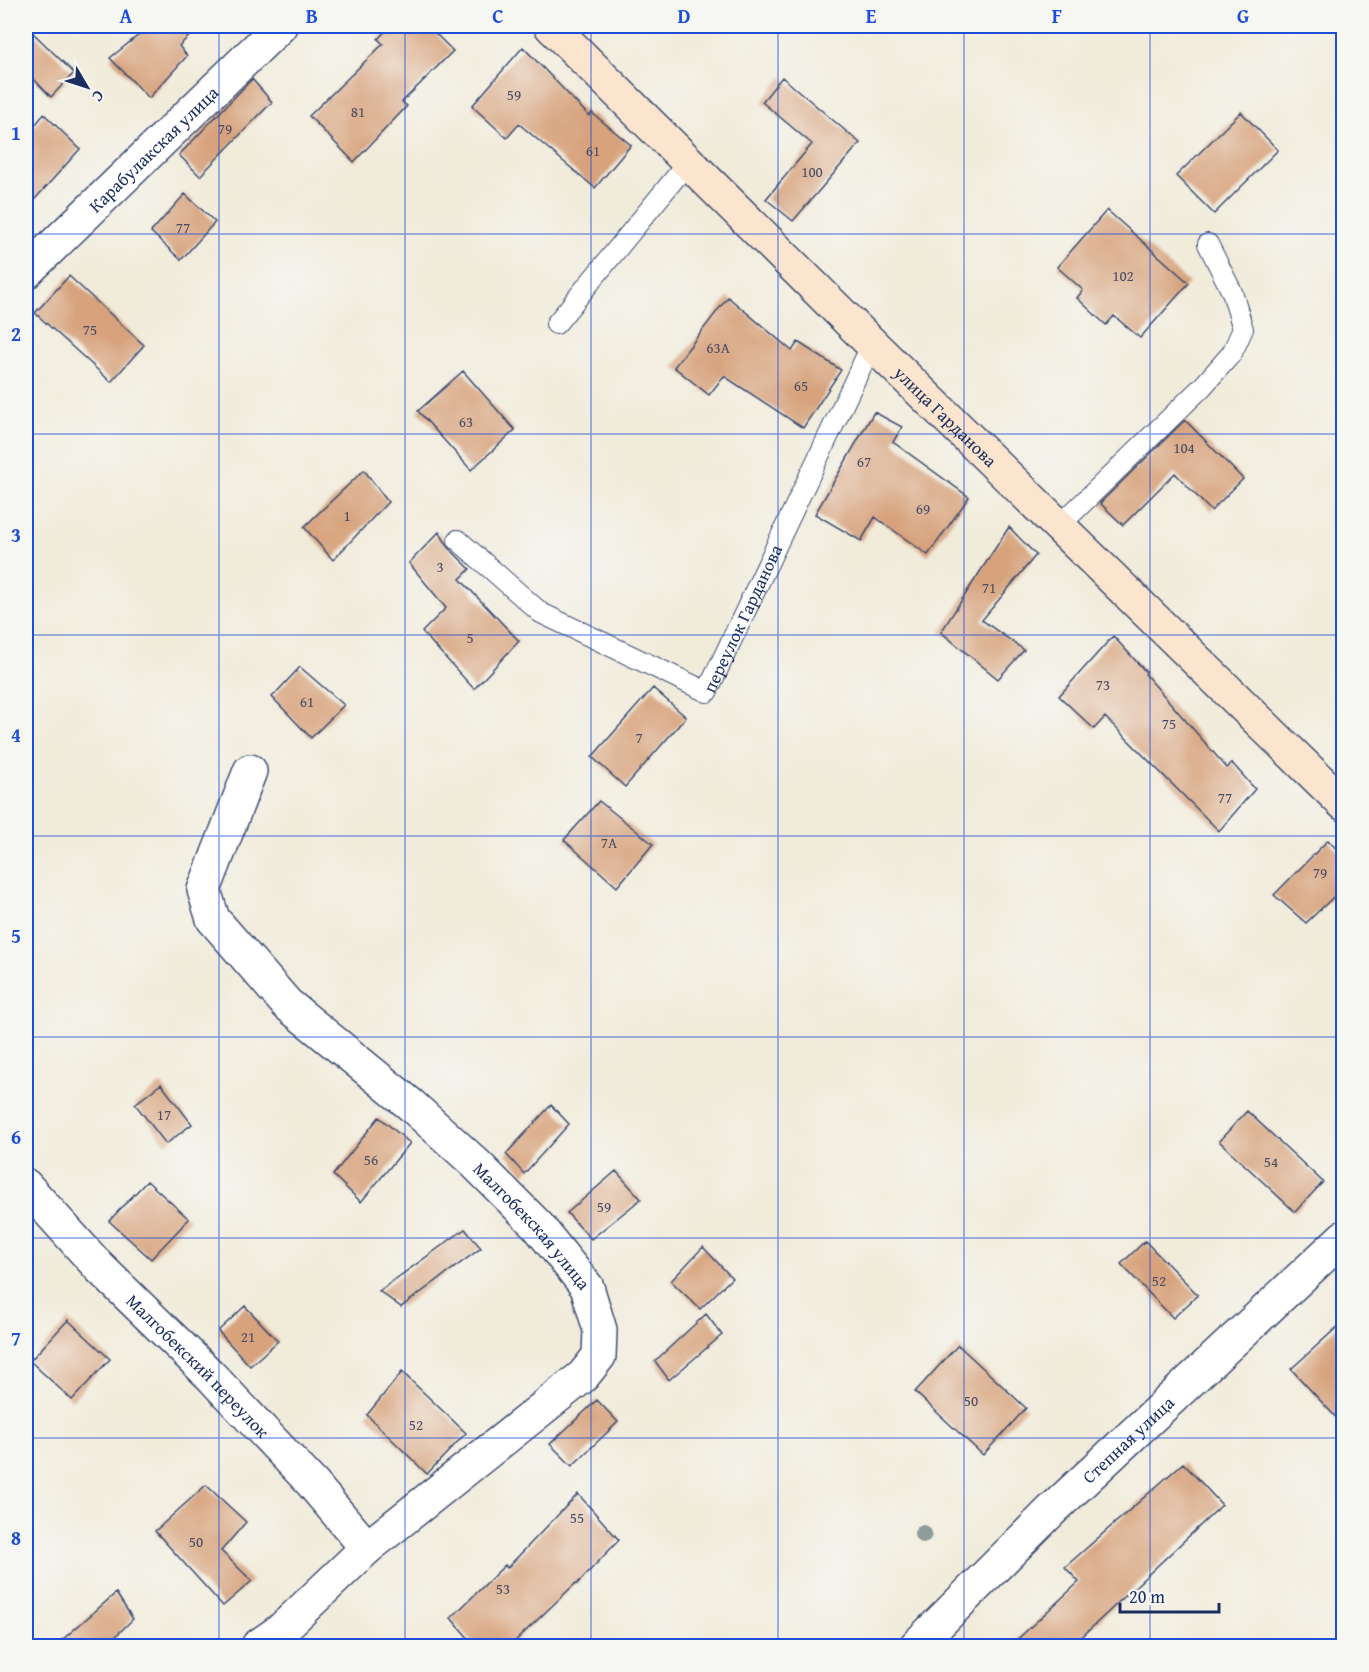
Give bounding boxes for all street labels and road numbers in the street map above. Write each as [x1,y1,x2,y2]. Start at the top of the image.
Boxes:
street label: Карабулакская улица [82,79,225,218]
street label: улица Гарданова [887,359,1004,473]
street label: переулок Гарданова [695,539,789,697]
street label: Малгобекская улица [468,1156,598,1296]
street label: Малгобекский переулок [120,1287,277,1444]
street label: Степная улица [1075,1389,1180,1489]

